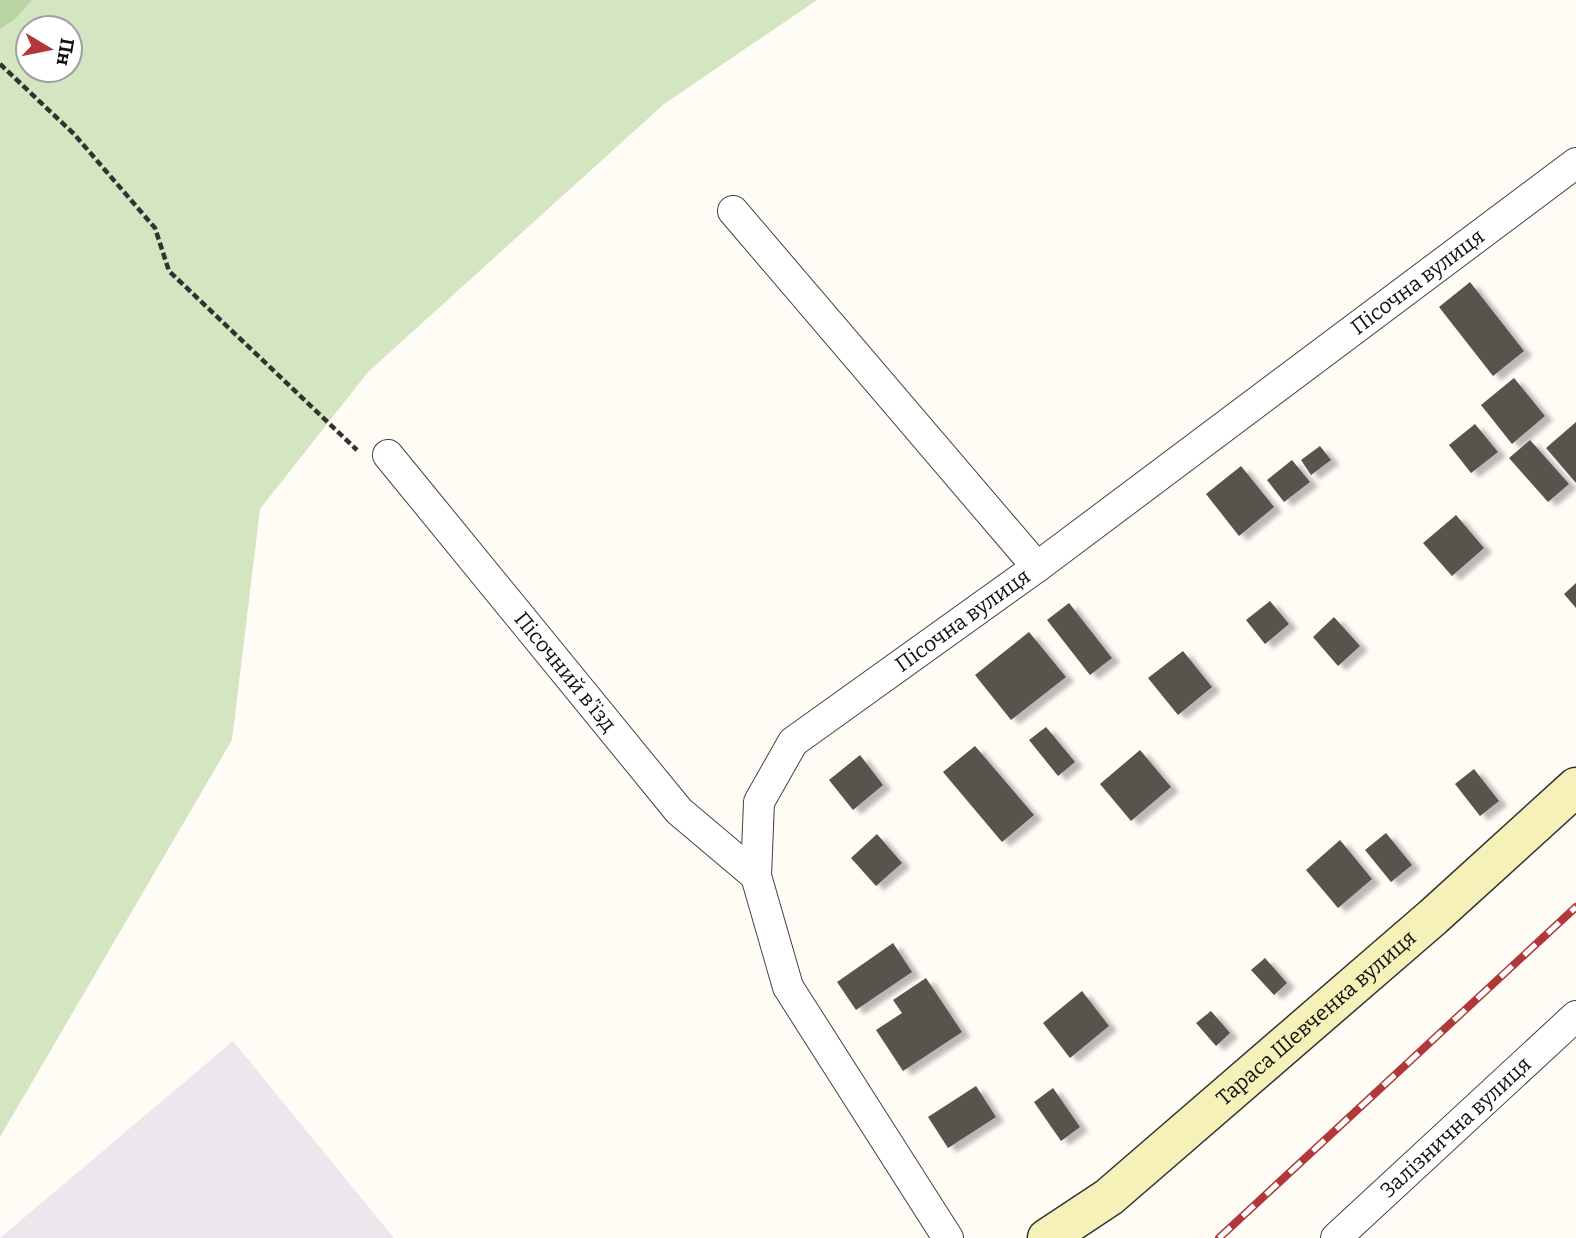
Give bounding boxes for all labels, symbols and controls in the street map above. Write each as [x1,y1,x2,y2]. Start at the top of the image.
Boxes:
north arrow [14,14,84,84]
text: Пн [51,36,79,68]
street label: Пісочна вулиця [1346,223,1489,340]
street label: Пісочна вулиця [890,563,1035,678]
street label: Пісочний в’їзд [509,607,622,737]
street label: Тараса Шевченка вулиця [1211,925,1421,1111]
street label: Залізнична вулиця [1375,1051,1536,1203]

